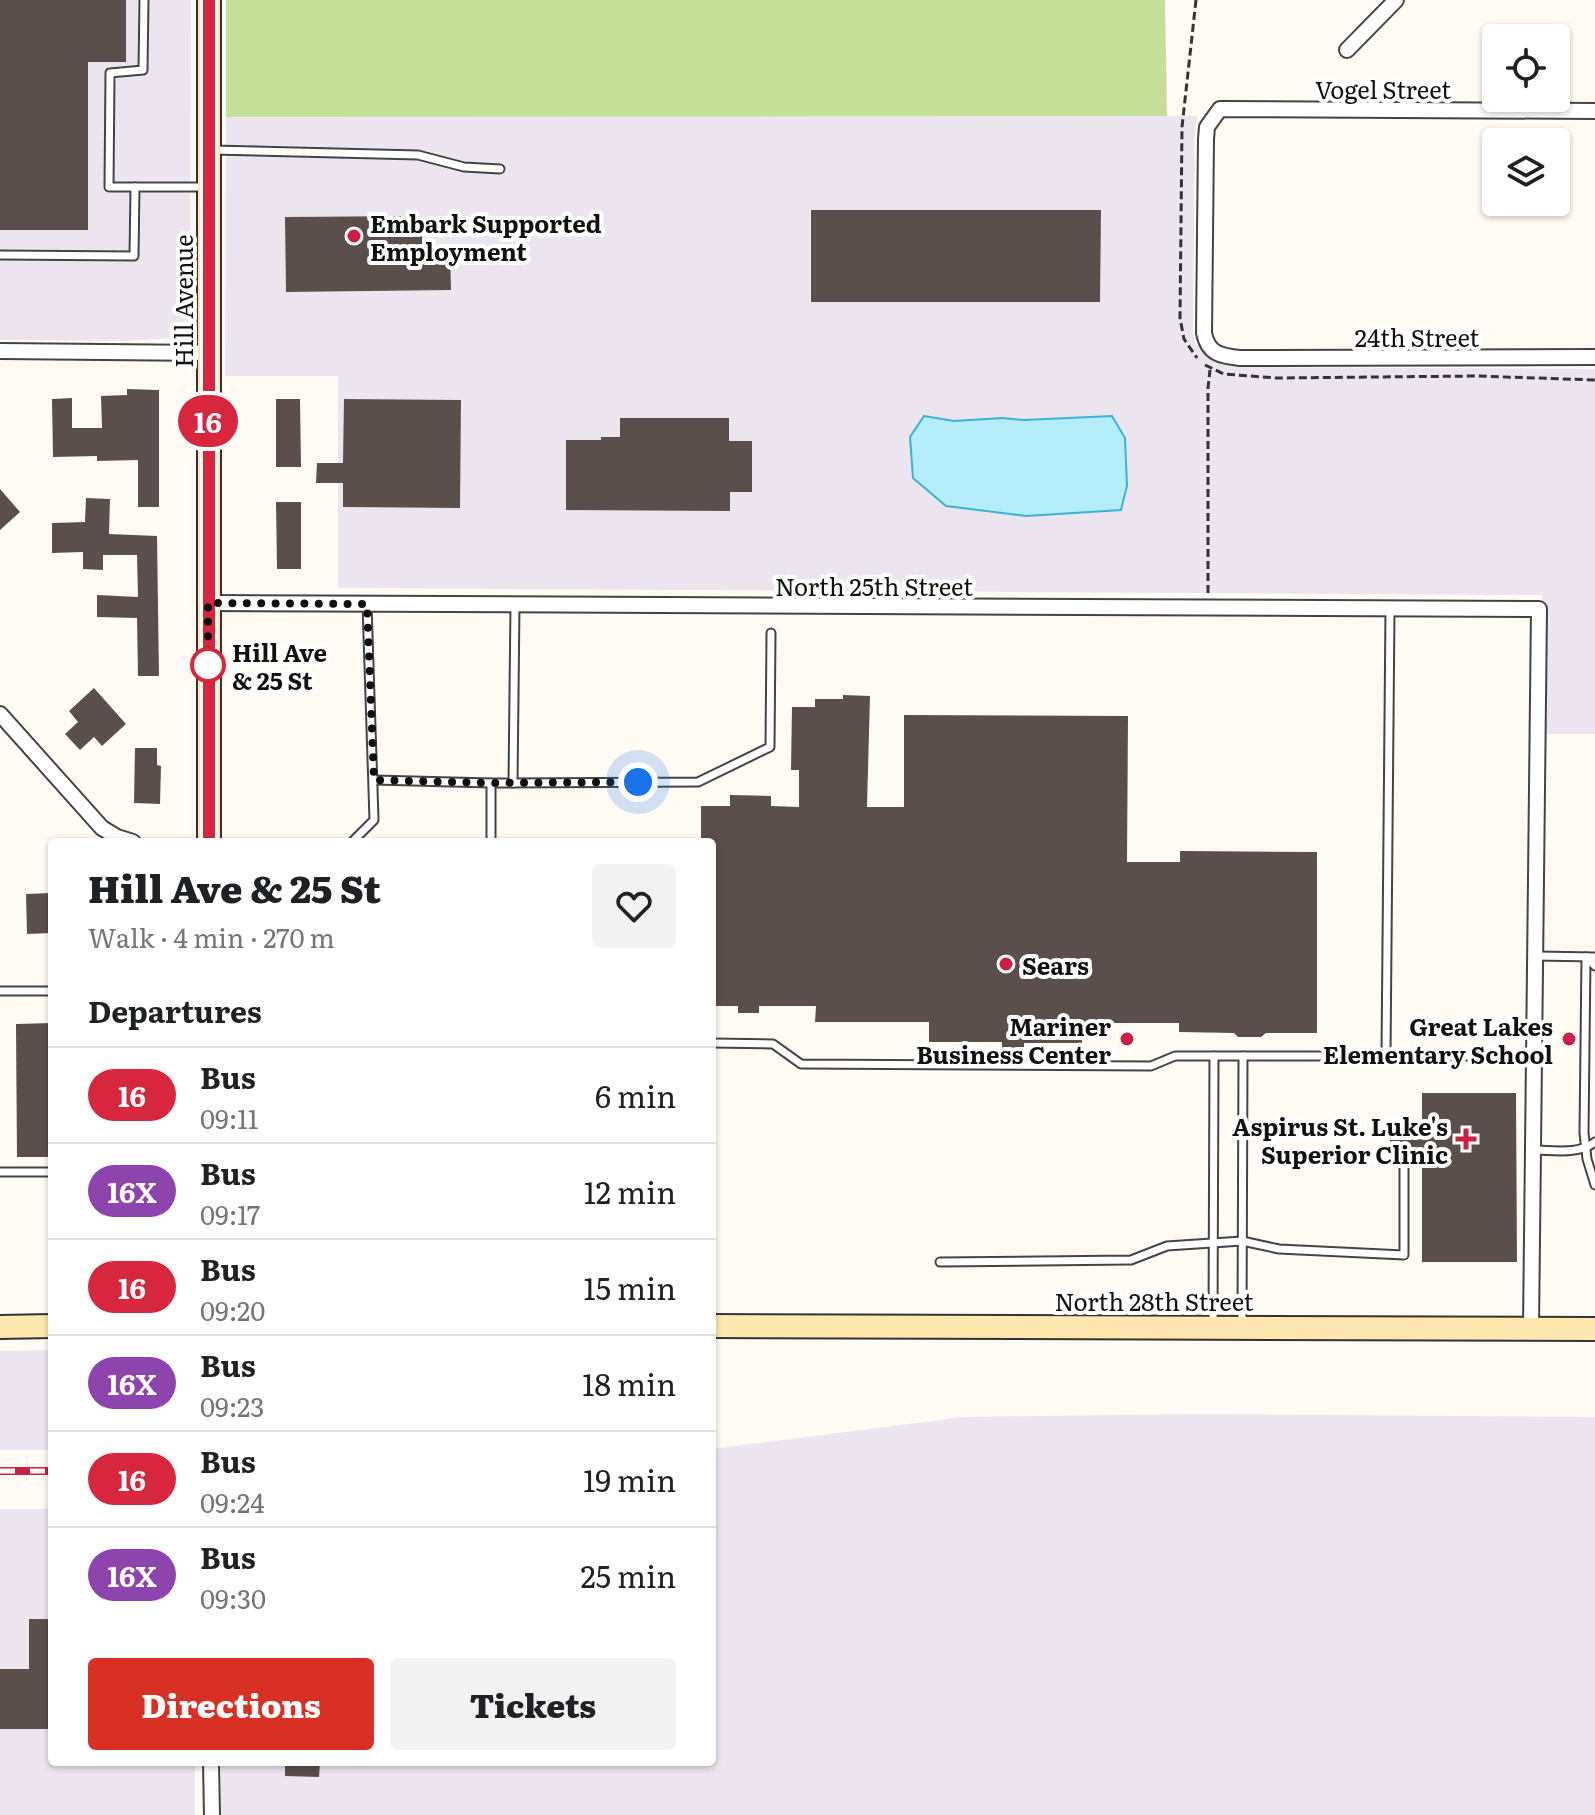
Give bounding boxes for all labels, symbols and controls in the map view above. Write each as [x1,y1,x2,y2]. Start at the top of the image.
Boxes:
map controls [1482,24,1570,216]
button: locate [1482,24,1570,112]
street label: Vogel Street [1315,71,1451,106]
button: layers [1482,128,1570,216]
place label: Embark Supported Employment [370,205,602,268]
marker: Embark Supported Employment [345,227,363,245]
street label: Hill Avenue [165,234,200,368]
street label: 24th Street [1355,319,1480,354]
line badge: 16 [172,395,244,447]
text: 16 [194,400,222,442]
street label: North 25th Street [775,568,973,603]
place label: Hill Ave & 25 St [232,634,327,697]
marker: Hill Ave & 25 St [191,648,225,682]
your location [618,762,658,802]
text: Hill Ave & 25 St [88,858,381,915]
button: heart [592,864,676,948]
text: Walk · 4 min · 270 m [88,917,335,956]
place label: Sears [1022,947,1089,982]
marker: Sears [997,955,1015,973]
text: Departures [88,988,262,1032]
place label: Mariner Business Center [916,1008,1111,1071]
place label: Great Lakes Elementary School [1323,1008,1553,1071]
marker: Mariner Business Center [1118,1030,1136,1048]
marker: Great Lakes Elementary School [1560,1030,1578,1048]
text: Bus [200,1054,256,1098]
text: 6 min [595,1073,676,1117]
text: 16 [118,1074,146,1116]
text: 09:11 [200,1098,258,1137]
place label: Aspirus St. Luke's Superior Clinic [1232,1108,1448,1171]
marker: Aspirus St. Luke's Superior Clinic [1455,1128,1477,1150]
text: Bus [200,1150,256,1194]
text: 12 min [584,1169,676,1213]
text: 16X [107,1170,157,1212]
text: 09:17 [200,1194,260,1233]
text: Bus [200,1246,256,1290]
text: 15 min [584,1265,676,1309]
text: 16 [118,1266,146,1308]
street label: North 28th Street [1055,1283,1254,1318]
text: 09:20 [200,1290,265,1329]
text: Bus [200,1342,256,1386]
text: 18 min [582,1361,676,1405]
text: 16X [107,1362,157,1404]
text: 09:23 [200,1386,264,1425]
text: Bus [200,1438,256,1482]
text: 19 min [583,1457,676,1501]
text: 16 [118,1458,146,1500]
text: 09:24 [200,1482,265,1521]
text: Bus [200,1534,256,1578]
text: 25 min [581,1553,676,1597]
text: 16X [107,1554,157,1596]
text: 09:30 [200,1578,266,1617]
button: Directions [88,1658,374,1750]
button: Tickets [390,1658,676,1750]

